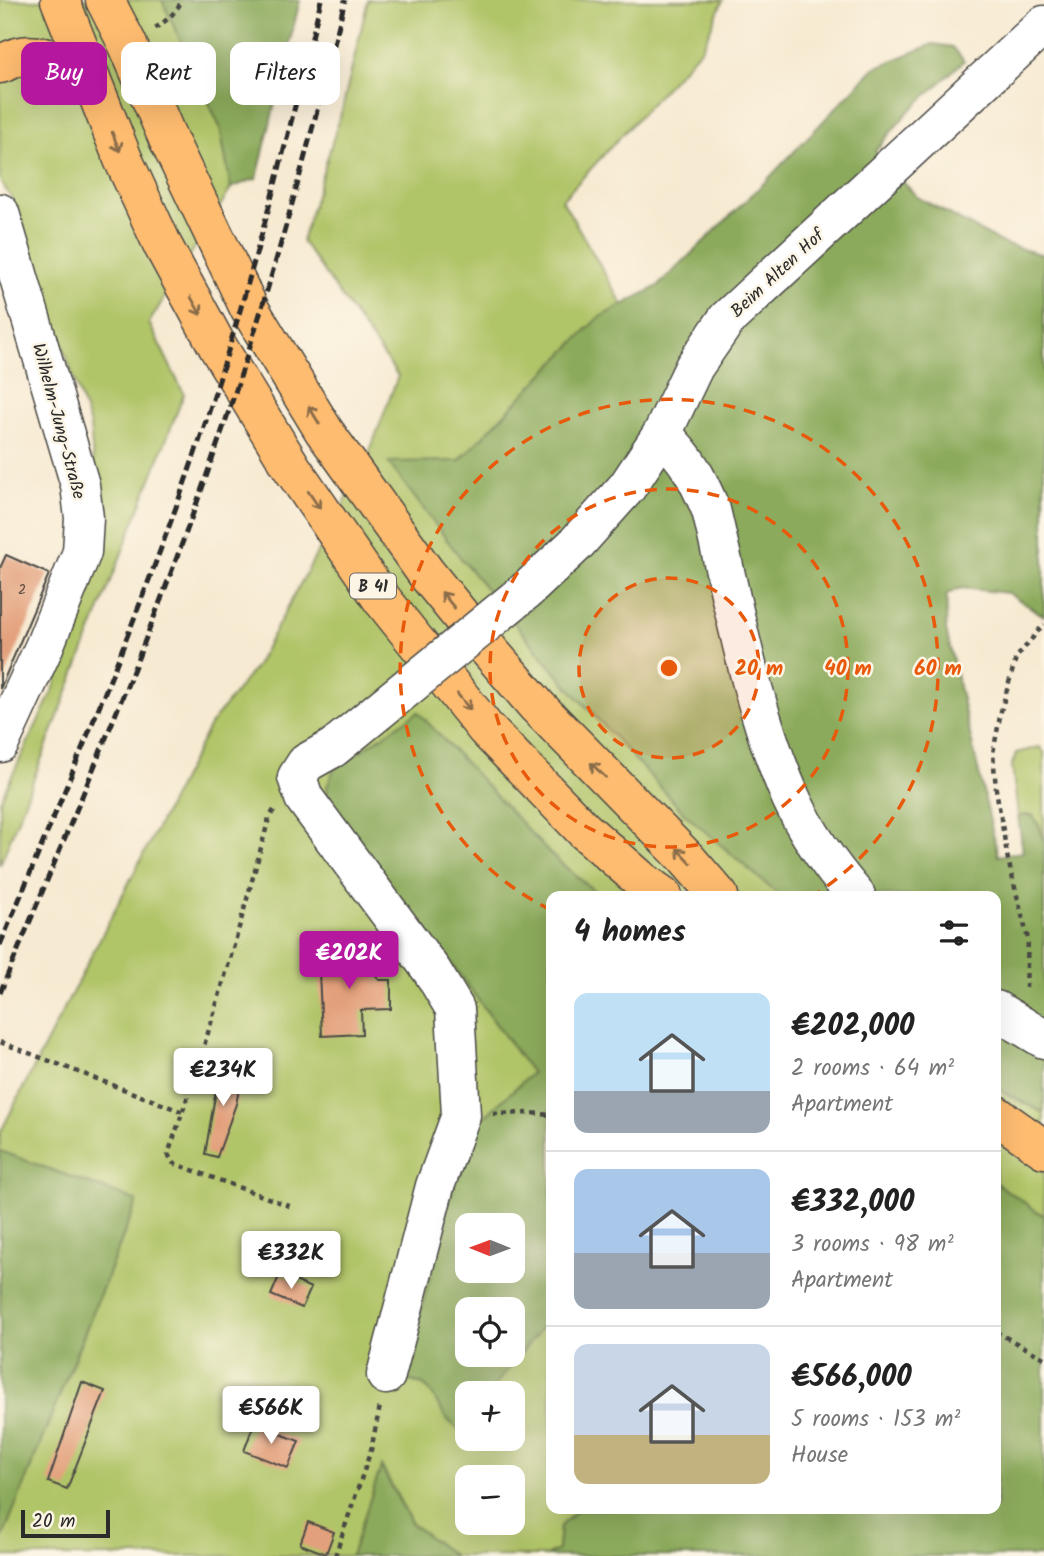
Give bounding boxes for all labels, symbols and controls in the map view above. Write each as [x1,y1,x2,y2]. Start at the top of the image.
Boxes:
chip: Buy [21,42,107,105]
chip: Rent [121,42,216,105]
chip: Filters [230,42,340,105]
one-way arrow [111,131,124,152]
street label: Beim Alten Hof [724,221,833,325]
one-way arrow [190,295,203,316]
street label: Wilhelm-Jung-Straße [23,340,92,503]
one-way arrow [307,406,321,426]
one-way arrow [307,490,321,509]
road number: B 41 [350,573,396,598]
house number: 2 [18,579,26,601]
one-way arrow [440,591,455,609]
text: 20 m [735,653,783,686]
text: 40 m [824,653,872,686]
text: 60 m [914,653,962,686]
centre of rings [657,656,681,680]
one-way arrow [456,693,472,711]
one-way arrow [590,761,607,778]
one-way arrow [676,847,692,865]
text: 4 homes [574,909,686,957]
icon: filters [935,914,973,952]
pin: €202K [300,932,398,991]
text: €202K [315,936,383,972]
text: €202,000 [791,1003,914,1051]
icon: home [630,1021,714,1105]
pin: €234K [174,1048,272,1108]
text: 2 rooms · 64 m² [791,1051,954,1087]
text: €234K [190,1053,256,1089]
text: Apartment [791,1087,893,1123]
text: €332,000 [791,1179,914,1227]
icon: home [630,1197,714,1281]
north arrow [455,1213,525,1283]
map controls [455,1213,525,1535]
text: 3 rooms · 98 m² [791,1227,954,1263]
pin: €332K [242,1232,340,1291]
text: €332K [258,1236,325,1272]
text: Apartment [791,1263,893,1299]
button: locate [455,1297,525,1367]
text: €566,000 [791,1354,912,1402]
icon: home [630,1372,714,1456]
button: + [455,1381,525,1451]
pin: €566K [222,1386,320,1446]
text: €566K [239,1391,304,1427]
text: 5 rooms · 153 m² [791,1402,960,1438]
text: House [791,1438,848,1474]
button: − [455,1465,525,1535]
scale bar [21,1507,110,1539]
text: 20 m [32,1507,75,1537]

